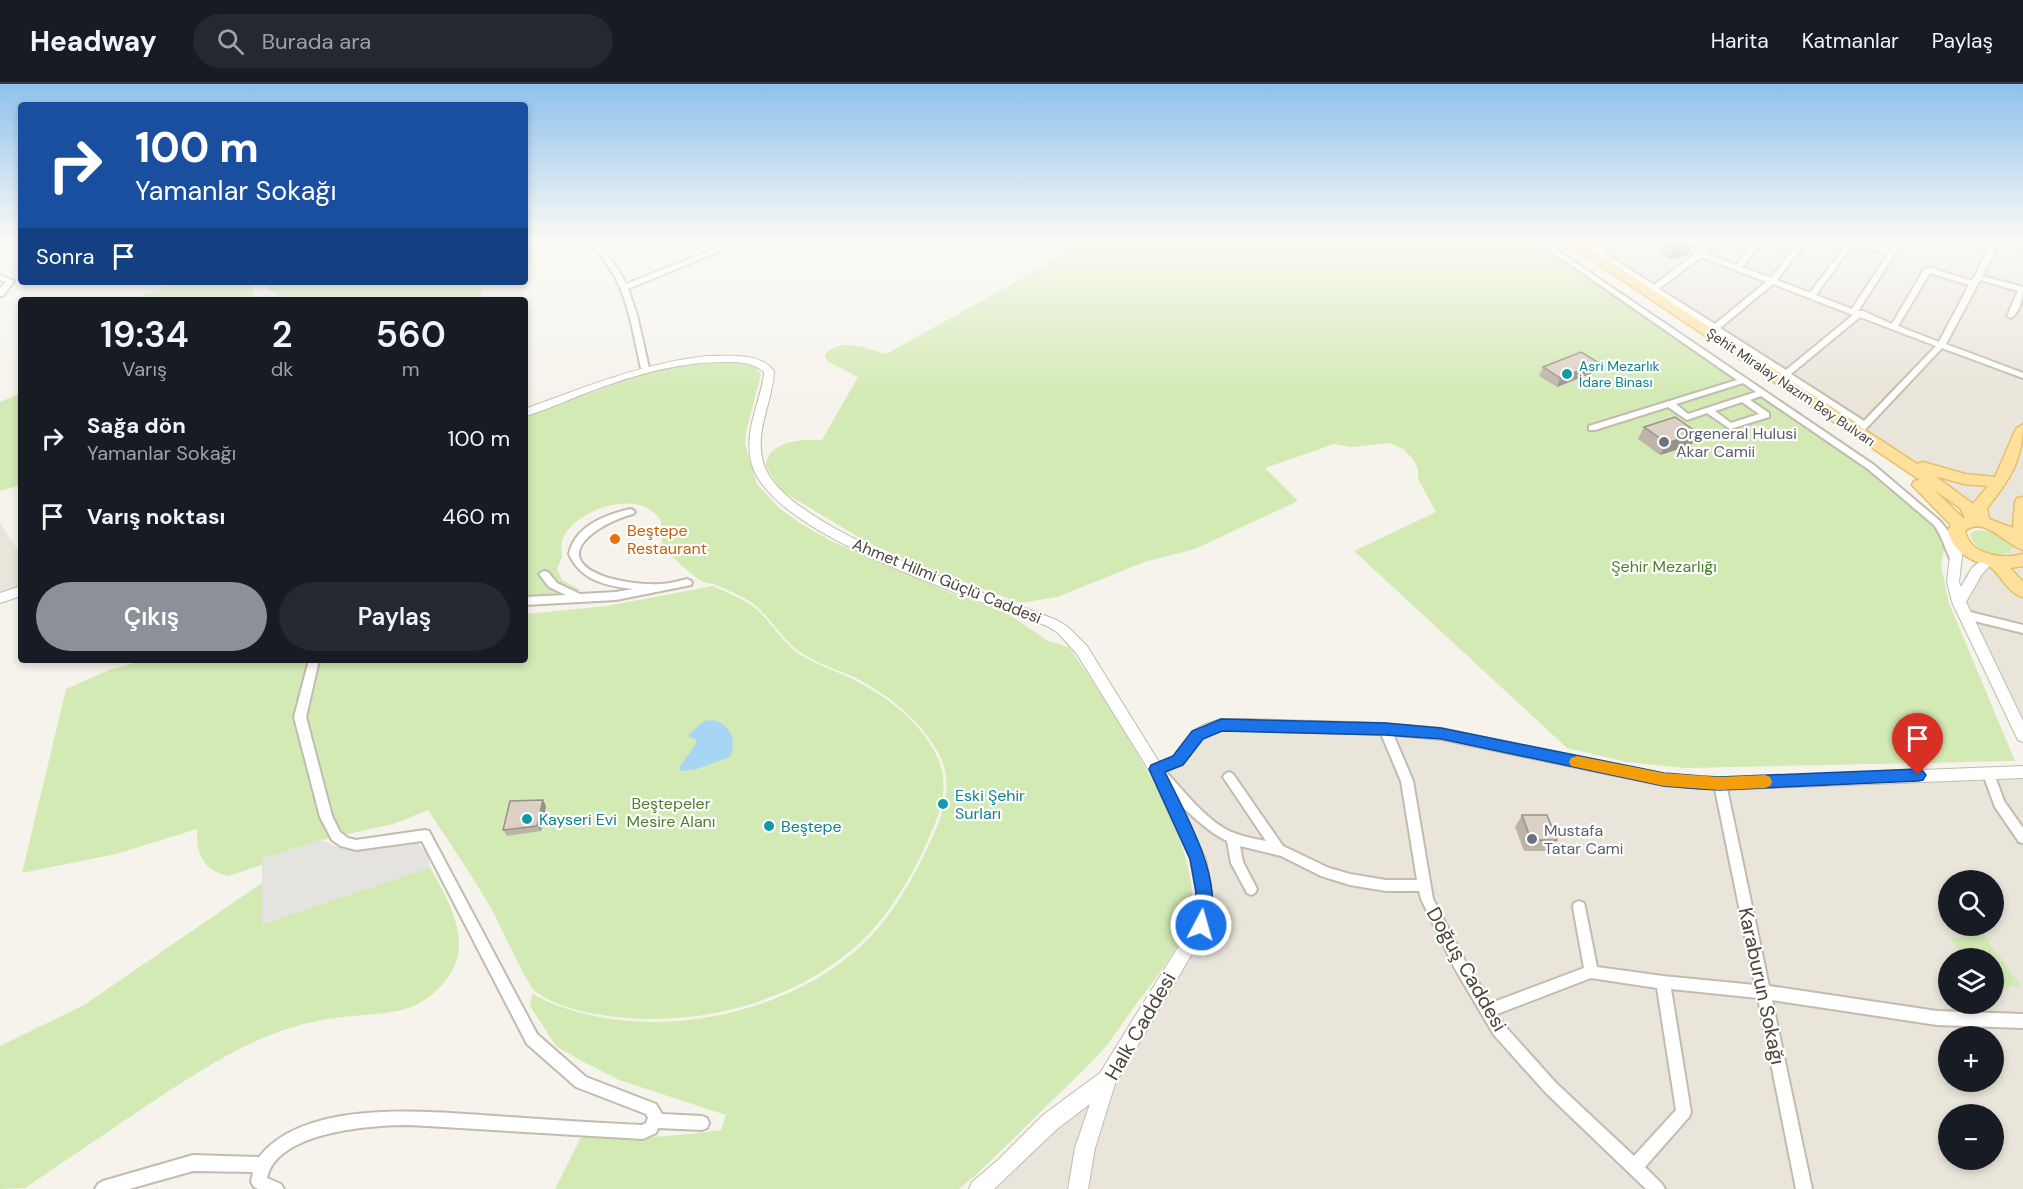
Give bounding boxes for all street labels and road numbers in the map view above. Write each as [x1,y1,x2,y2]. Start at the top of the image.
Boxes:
street label: Şehit Miralay Nazım Bey Bulvarı [1703,324,1879,450]
street label: Ahmet Hilmi Güçlü Caddesi [849,533,1045,629]
street label: Doğuş Caddesi [1421,902,1513,1036]
street label: Karaburun Sokağı [1733,905,1791,1067]
street label: Halk Caddesi [1099,967,1181,1085]

